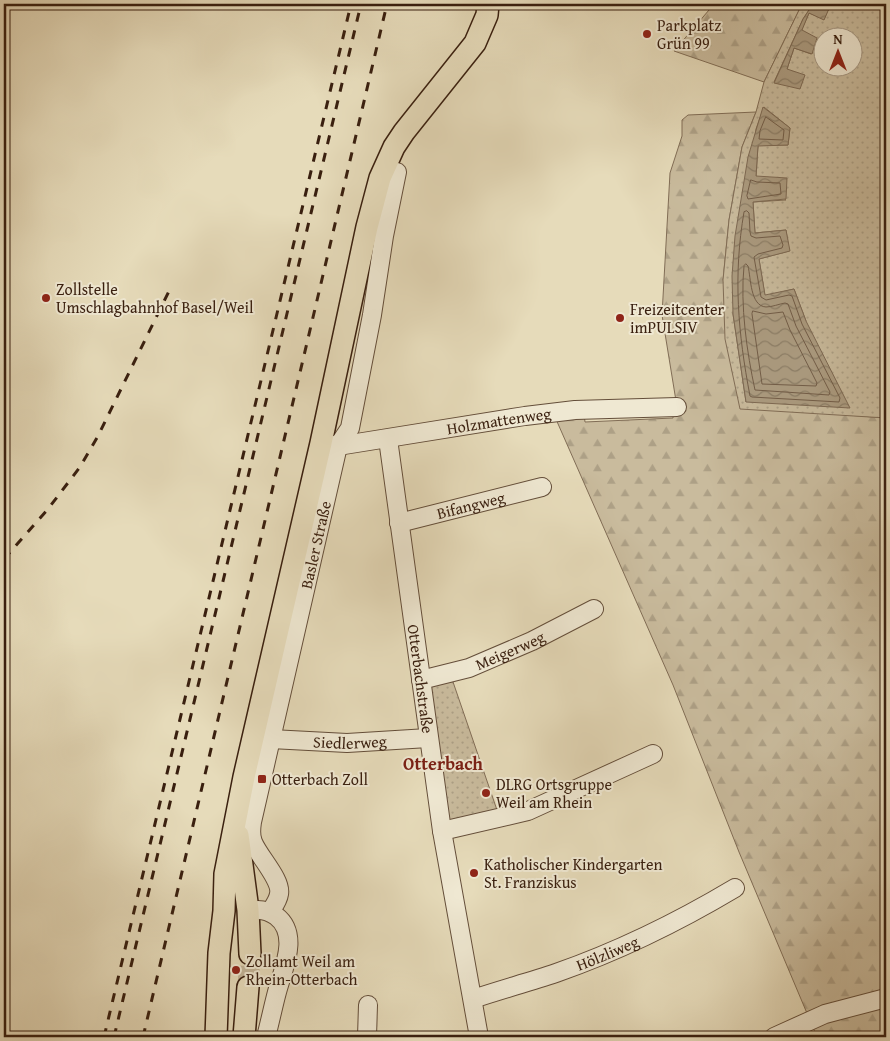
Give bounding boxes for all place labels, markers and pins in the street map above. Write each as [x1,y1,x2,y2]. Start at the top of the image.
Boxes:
place label: Parkplatz Grün 99 [657,13,721,55]
marker: Parkplatz Grün 99 [641,28,653,40]
place label: Zollstelle Umschlagbahnhof Basel/Weil [56,277,254,319]
marker: Zollstelle Umschlagbahnhof Basel/Weil [40,292,52,304]
place label: Freizeitcenter imPULSIV [630,297,725,339]
marker: Freizeitcenter imPULSIV [614,312,626,324]
place label: Otterbach Zoll [272,767,368,791]
place label: DLRG Ortsgruppe Weil am Rhein [496,772,612,814]
marker: Otterbach Zoll [256,773,268,785]
marker: DLRG Ortsgruppe Weil am Rhein [480,787,492,799]
place label: Katholischer Kindergarten St. Franziskus [484,852,662,894]
marker: Katholischer Kindergarten St. Franziskus [468,867,480,879]
place label: Zollamt Weil am Rhein-Otterbach [246,949,357,991]
marker: Zollamt Weil am Rhein-Otterbach [230,964,242,976]

